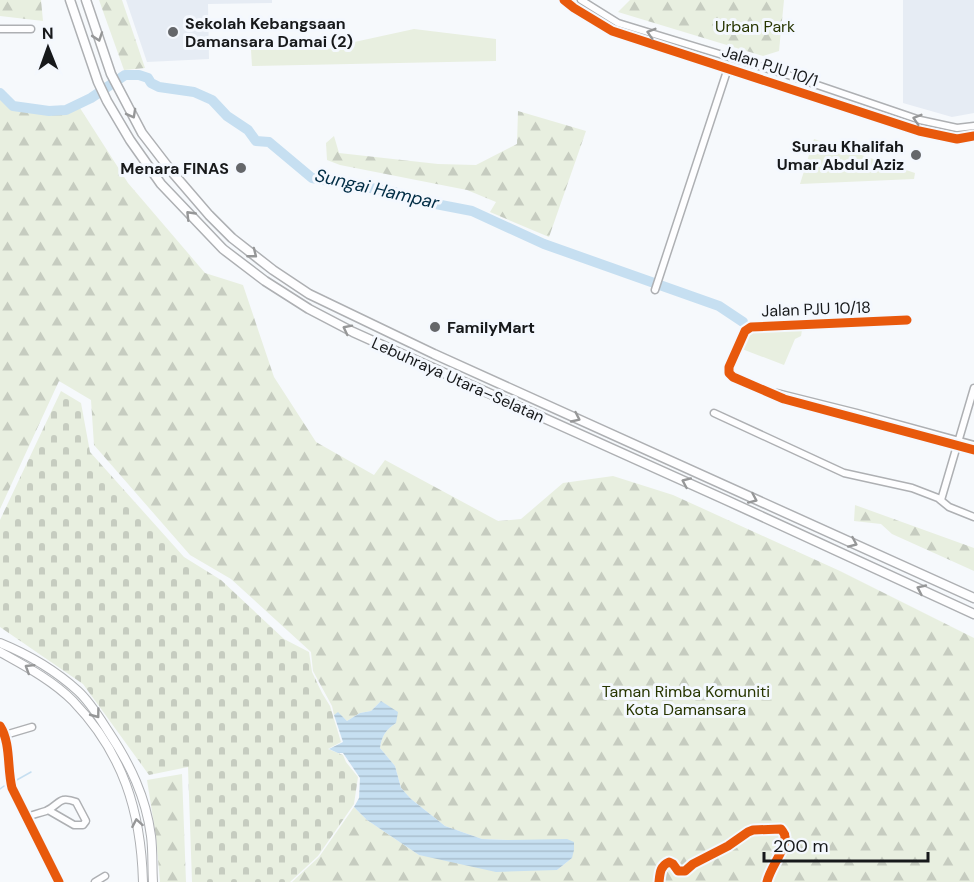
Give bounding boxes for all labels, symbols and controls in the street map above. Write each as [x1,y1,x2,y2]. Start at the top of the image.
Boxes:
place label: Sekolah Kebangsaan Damansara Damai (2) [185,13,353,52]
park label: Urban Park [715,16,795,37]
north arrow [18,18,78,78]
text: N [42,23,54,44]
marker: Sekolah Kebangsaan Damansara Damai (2) [166,25,180,39]
one-way arrow [646,28,657,40]
one-way arrow [91,31,103,42]
street label: Jalan PJU 10/1 [719,41,821,91]
one-way arrow [125,108,136,118]
one-way arrow [912,114,923,126]
place label: Surau Khalifah Umar Abdul Aziz [777,136,904,175]
marker: Surau Khalifah Umar Abdul Aziz [909,148,923,162]
place label: Menara FINAS [120,158,229,179]
marker: Menara FINAS [234,161,248,175]
water label: Sungai Hampar [313,163,443,215]
one-way arrow [187,211,198,222]
one-way arrow [246,247,257,258]
street label: Jalan PJU 10/18 [761,297,871,321]
place label: FamilyMart [447,317,535,338]
marker: FamilyMart [428,320,442,334]
one-way arrow [343,325,353,336]
street label: Lebuhraya Utara–Selatan [368,332,548,428]
one-way arrow [569,411,580,423]
one-way arrow [682,478,693,490]
one-way arrow [747,491,758,503]
one-way arrow [847,536,858,548]
one-way arrow [916,585,927,597]
one-way arrow [25,664,35,676]
park label: Taman Rimba Komuniti Kota Damansara [602,681,770,720]
one-way arrow [89,707,100,718]
one-way arrow [131,819,144,829]
scale bar [764,825,928,863]
text: 200 m [773,834,829,858]

